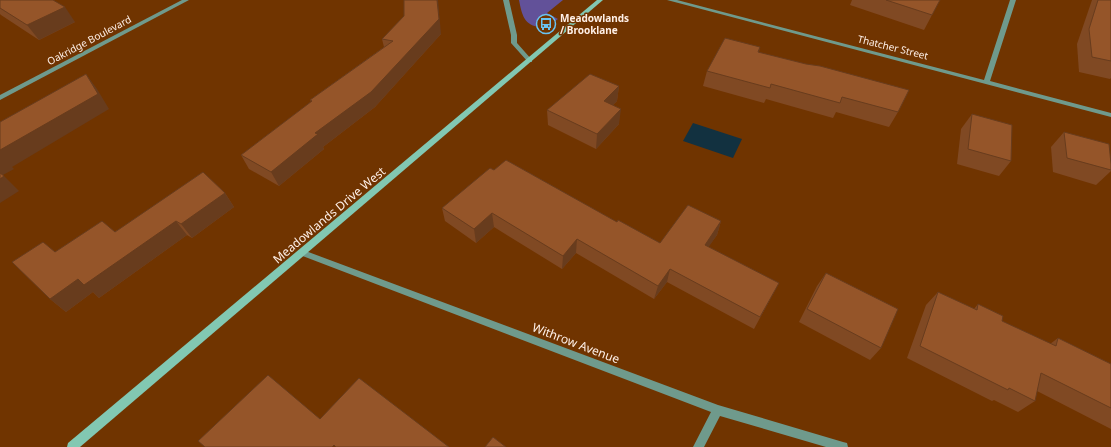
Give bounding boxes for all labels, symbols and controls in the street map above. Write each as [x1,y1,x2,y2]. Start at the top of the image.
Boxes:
place label: Meadowlands / Brooklane [560,11,629,37]
street label: Oakridge Boulevard [44,12,134,68]
bus stop icon: Meadowlands / Brooklane [535,13,557,35]
street label: Thatcher Street [856,31,930,63]
street label: Meadowlands Drive West [269,162,389,267]
street label: Withrow Avenue [530,319,622,368]

